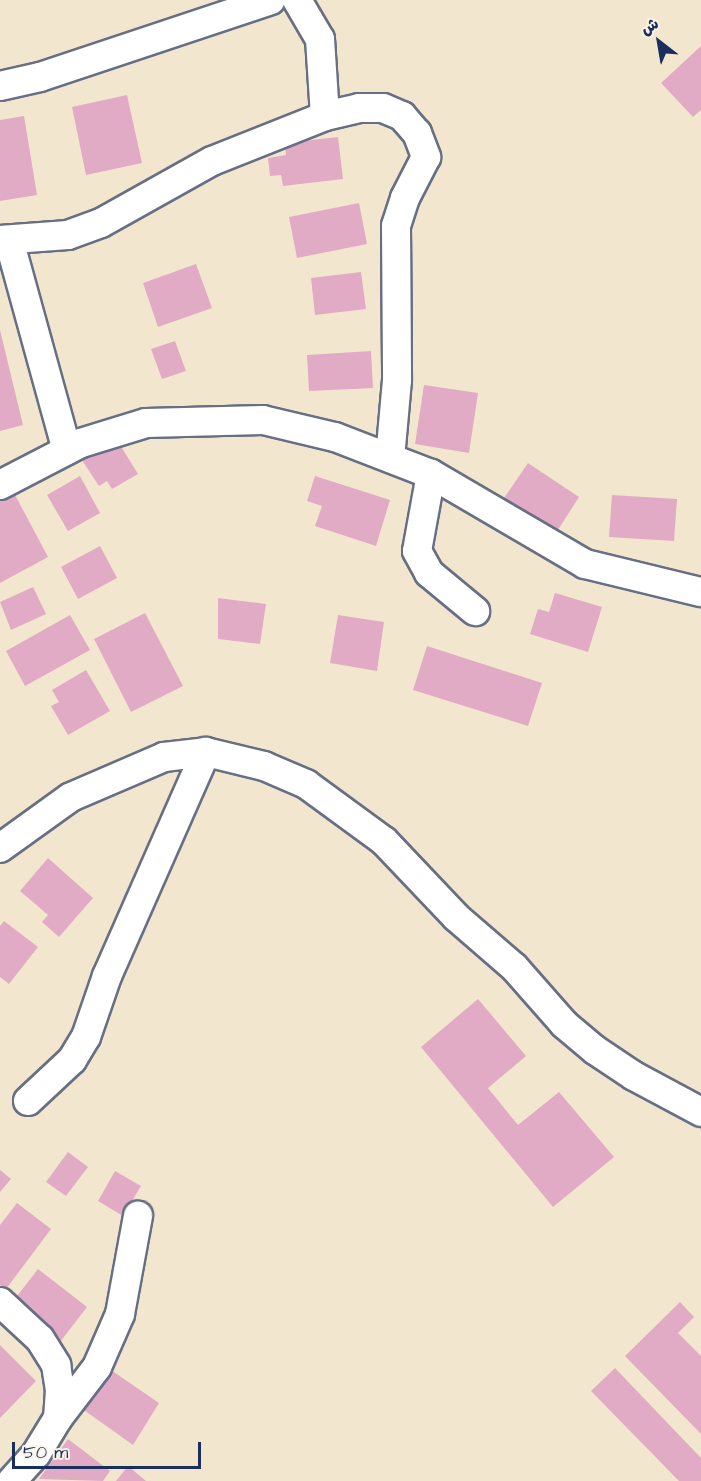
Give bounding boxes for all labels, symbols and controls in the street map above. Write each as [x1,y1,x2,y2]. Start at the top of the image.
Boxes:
north arrow [629,12,689,72]
text: ش [637,13,663,41]
scale bar [15,1430,204,1468]
text: 50 m [23,1440,68,1465]

